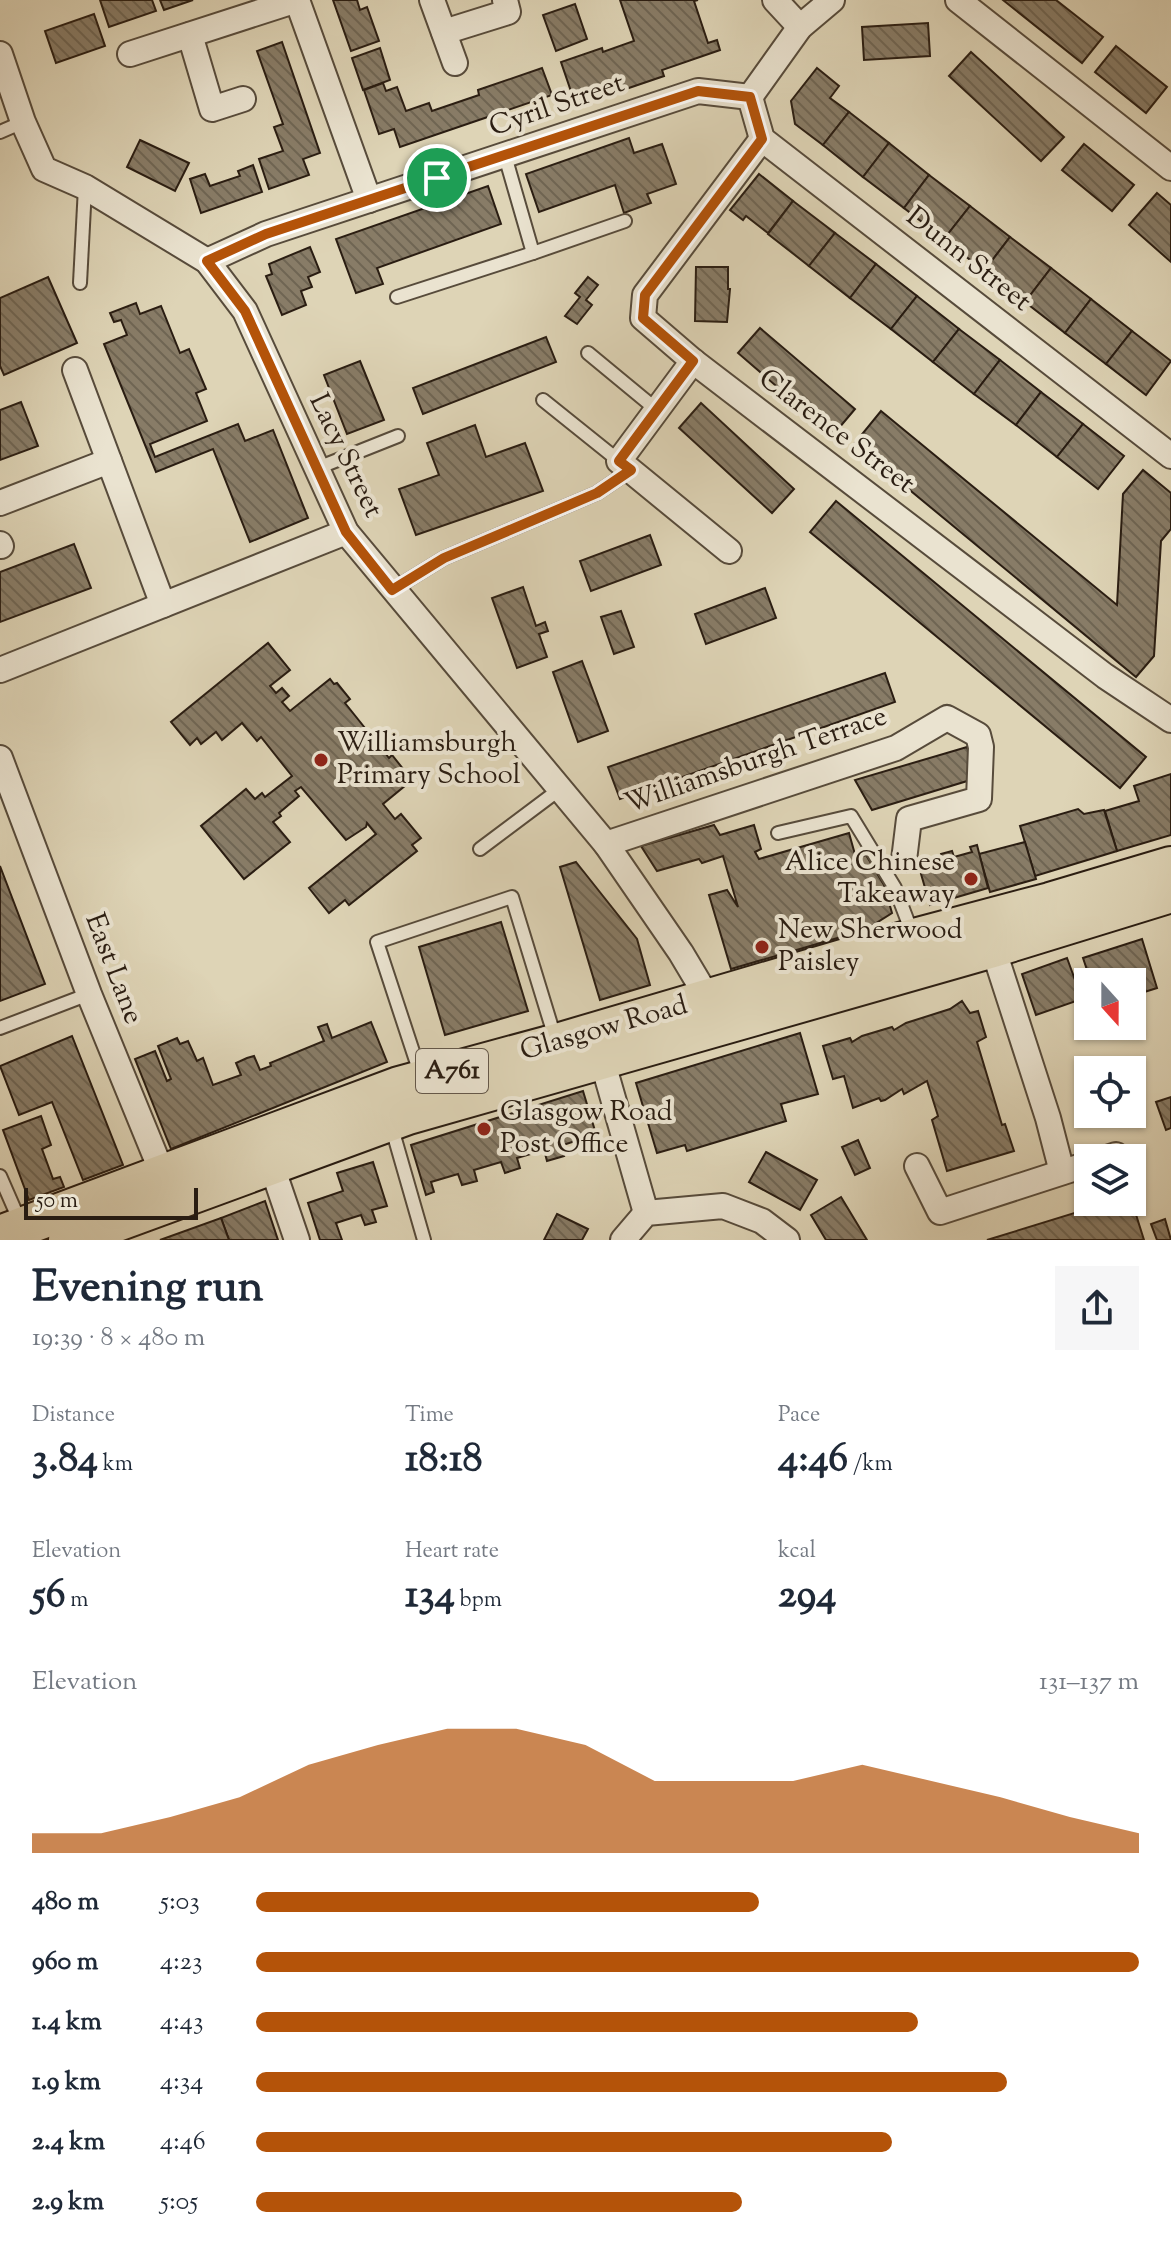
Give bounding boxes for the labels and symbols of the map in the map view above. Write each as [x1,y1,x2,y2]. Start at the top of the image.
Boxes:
street label: Cyril Street [484,64,630,148]
pin [403,144,471,212]
street label: Dunn Street [897,198,1040,322]
street label: Clarence Street [749,360,923,504]
street label: Lacy Street [298,387,392,525]
street label: Williamsburgh Terrace [619,697,893,825]
place label: Williamsburgh Primary School [337,724,521,796]
marker: Williamsburgh Primary School [312,751,330,769]
place label: Alice Chinese Takeaway [785,843,955,915]
marker: Alice Chinese Takeaway [962,870,980,888]
street label: East Lane [74,908,152,1030]
place label: New Sherwood Paisley [778,911,963,983]
marker: New Sherwood Paisley [753,938,771,956]
north arrow [1074,968,1146,1040]
street label: Glasgow Road [516,986,693,1072]
road number: A761 [416,1049,488,1093]
place label: Glasgow Road Post Office [500,1093,673,1165]
marker: Glasgow Road Post Office [475,1120,493,1138]
scale bar [24,1184,198,1220]

